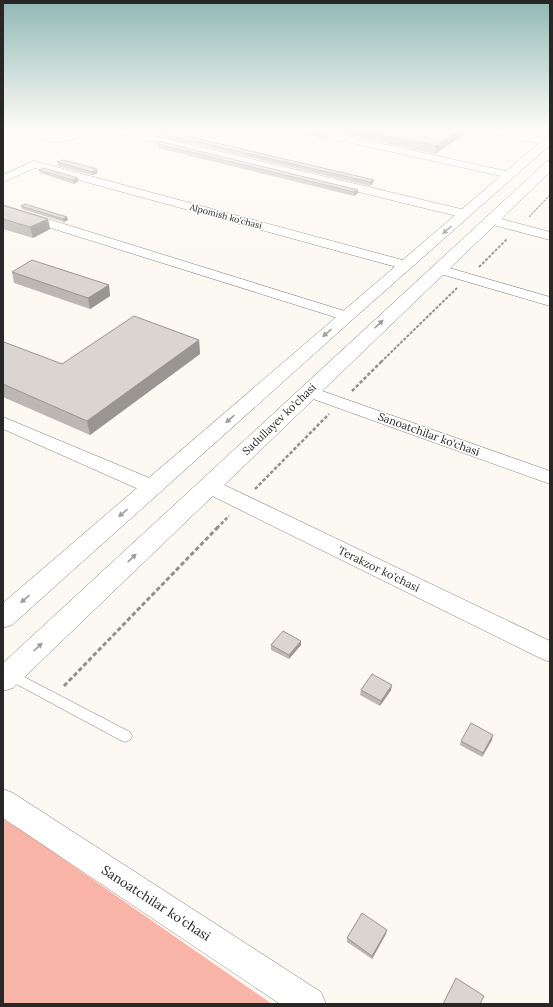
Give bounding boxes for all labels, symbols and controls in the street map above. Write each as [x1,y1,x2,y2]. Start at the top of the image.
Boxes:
street label: Alpomish ko'chasi [188,201,264,231]
one-way arrow [442,225,452,234]
one-way arrow [374,319,384,329]
one-way arrow [322,328,332,337]
street label: Sadullayev ko'chasi [239,380,319,458]
street label: Sanoatchilar ko'chasi [376,409,482,459]
one-way arrow [224,414,235,423]
one-way arrow [118,508,127,517]
street label: Terakzor ko'chasi [336,543,422,595]
one-way arrow [127,553,137,563]
one-way arrow [20,594,30,603]
one-way arrow [33,642,43,652]
street label: Sanoatchilar ko'chasi [98,861,214,945]

